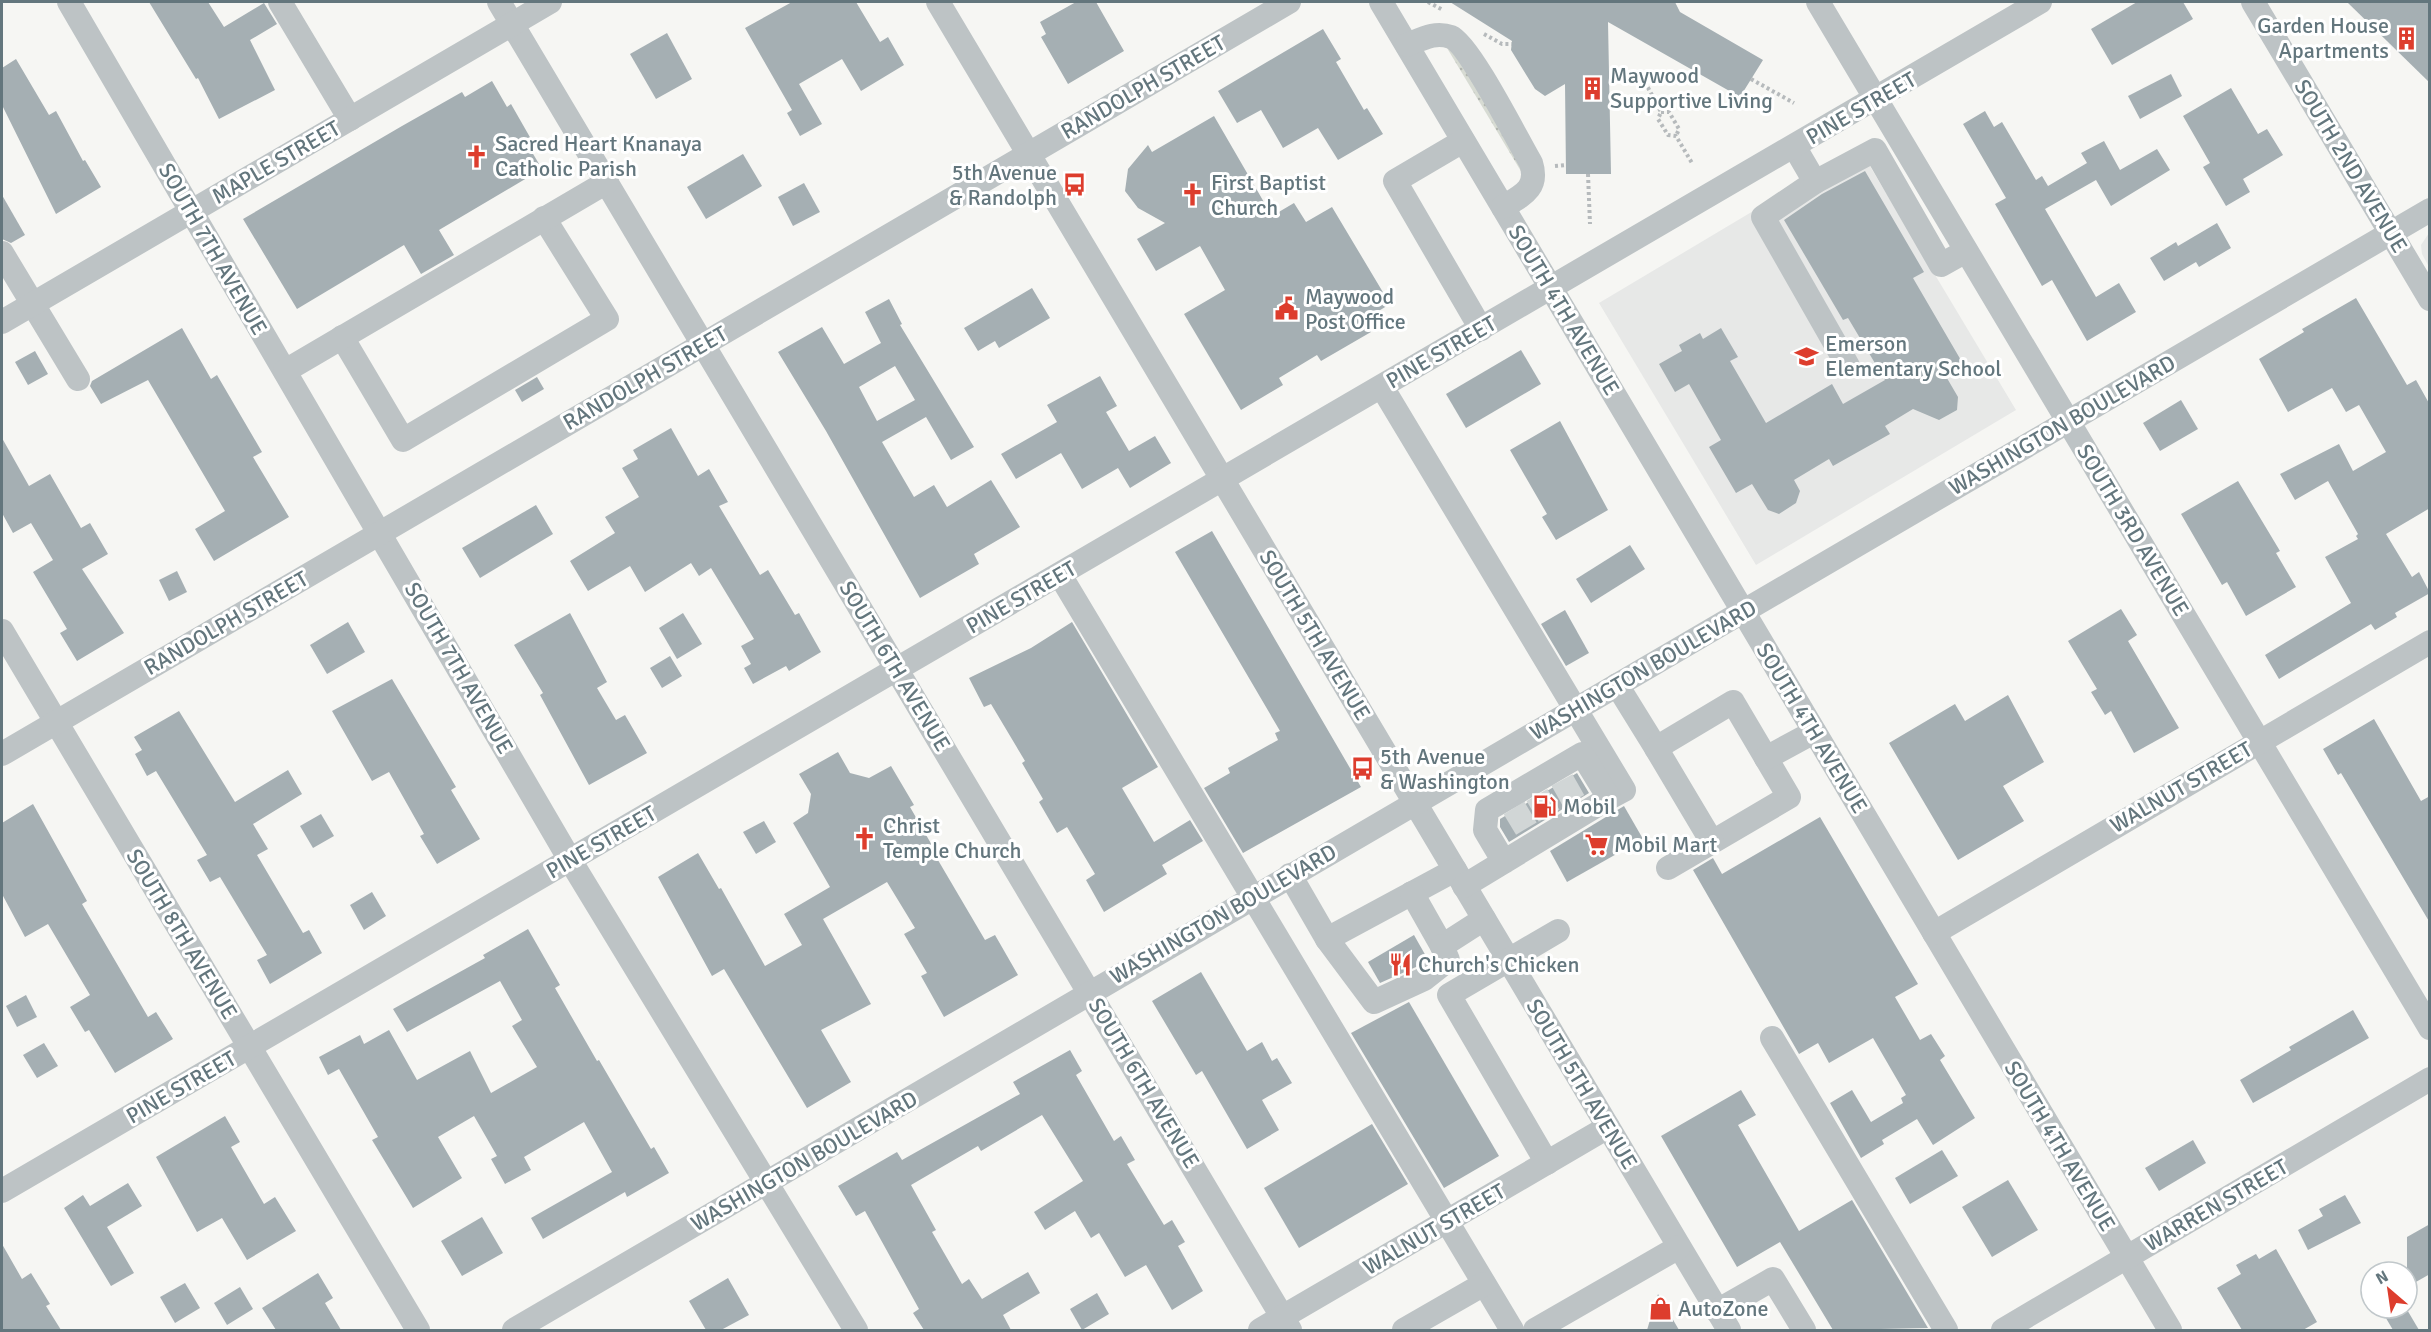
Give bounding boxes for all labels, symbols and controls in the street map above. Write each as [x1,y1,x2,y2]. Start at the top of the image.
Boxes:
place label: Garden House Apartments [2257,12,2389,64]
building icon: Garden House Apartments [2394,25,2420,51]
street label: RANDOLPH STREET [1056,29,1230,145]
place label: Maywood Supportive Living [1610,62,1773,114]
street label: PINE STREET [1801,66,1921,150]
street label: SOUTH 2ND AVENUE [2289,74,2413,258]
building icon: Maywood Supportive Living [1579,75,1605,101]
street label: MAPLE STREET [207,114,345,210]
place label: Sacred Heart Knanaya Catholic Parish [495,130,702,182]
church icon: Sacred Heart Knanaya Catholic Parish [464,143,490,169]
street label: SOUTH 7TH AVENUE [153,158,273,340]
place label: 5th Avenue & Randolph [949,159,1057,211]
place label: First Baptist Church [1211,169,1326,221]
bus stop icon: 5th Avenue & Randolph [1062,172,1088,198]
church icon: First Baptist Church [1180,182,1206,208]
street label: SOUTH 4TH AVENUE [1503,220,1625,400]
place label: Maywood Post Office [1305,283,1406,335]
public building icon: Maywood Post Office [1274,296,1300,322]
street label: PINE STREET [1381,310,1501,394]
street label: RANDOLPH STREET [558,320,732,436]
place label: Emerson Elementary School [1825,330,2002,382]
school or university icon: Emerson Elementary School [1794,343,1820,369]
street label: WASHINGTON BOULEVARD [1944,349,2180,501]
street label: SOUTH 3RD AVENUE [2071,439,2195,621]
street label: SOUTH 5TH AVENUE [1254,545,1376,725]
street label: PINE STREET [961,555,1081,639]
street label: RANDOLPH STREET [139,565,313,681]
street label: SOUTH 6TH AVENUE [834,576,956,756]
street label: SOUTH 7TH AVENUE [399,577,519,759]
street label: WASHINGTON BOULEVARD [1525,594,1761,746]
street label: SOUTH 4TH AVENUE [1751,638,1873,818]
street label: WALNUT STREET [2105,735,2257,839]
place label: 5th Avenue & Washington [1380,743,1510,795]
bus stop icon: 5th Avenue & Washington [1349,756,1375,782]
fuel station icon: Mobil [1532,793,1558,819]
place label: Mobil [1563,793,1616,820]
street label: PINE STREET [541,800,661,884]
place label: Christ Temple Church [883,812,1022,864]
church icon: Christ Temple Church [852,825,878,851]
supermarket icon: Mobil Mart [1583,831,1609,857]
place label: Mobil Mart [1614,831,1718,858]
street label: WASHINGTON BOULEVARD [1105,838,1341,990]
street label: SOUTH 8TH AVENUE [121,844,243,1024]
restaurant icon: Church's Chicken [1387,951,1413,977]
place label: Church's Chicken [1418,951,1580,978]
street label: SOUTH 6TH AVENUE [1083,993,1205,1173]
street label: SOUTH 5TH AVENUE [1521,994,1643,1174]
street label: PINE STREET [121,1045,241,1129]
street label: SOUTH 4TH AVENUE [1999,1056,2121,1236]
street label: WASHINGTON BOULEVARD [686,1085,922,1237]
street label: WARREN STREET [2139,1153,2293,1257]
street label: WALNUT STREET [1358,1177,1510,1281]
north arrow [2359,1260,2419,1320]
text: N [2372,1266,2392,1289]
shop icon: AutoZone [1647,1295,1673,1321]
place label: AutoZone [1678,1295,1768,1322]

